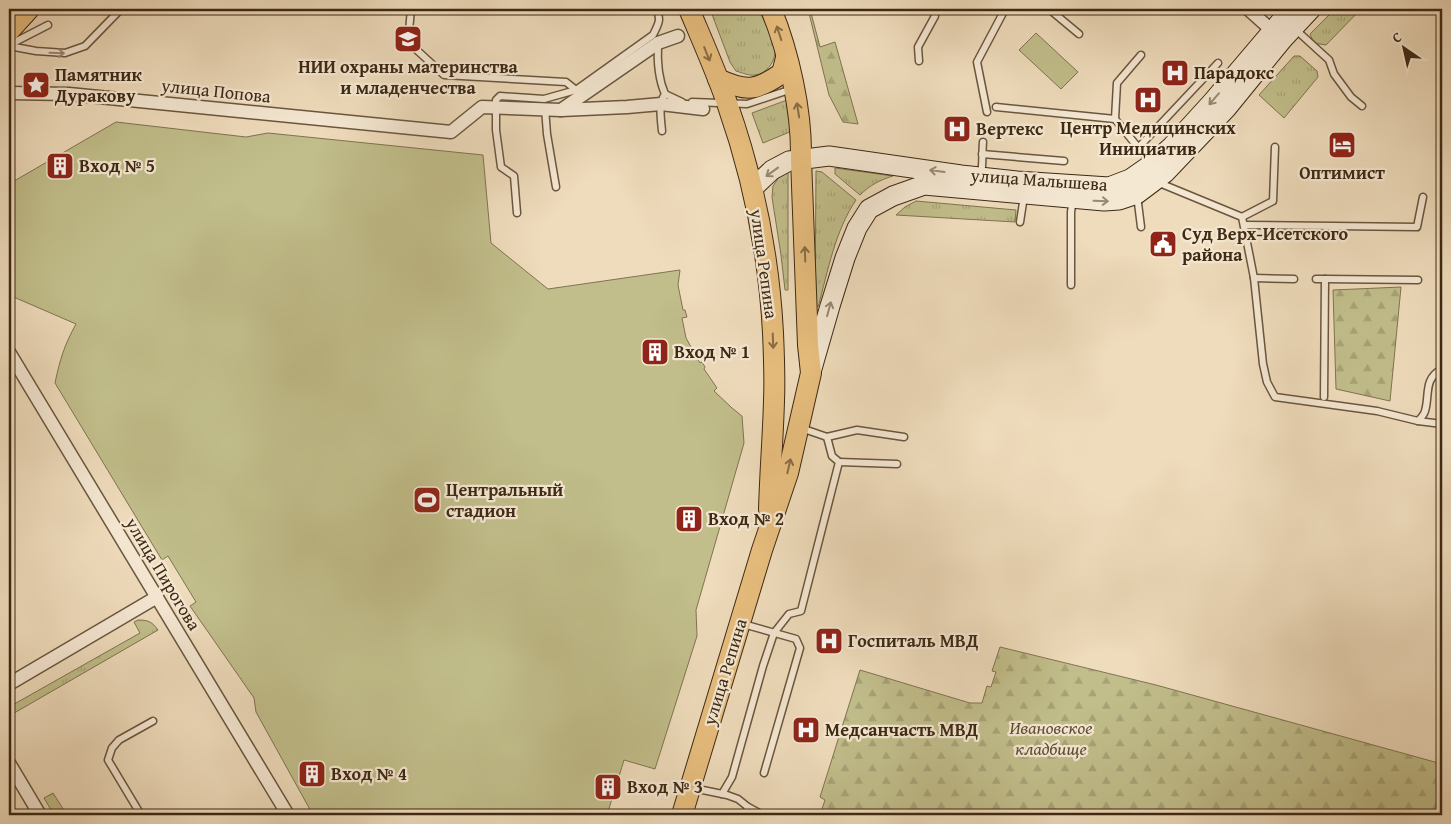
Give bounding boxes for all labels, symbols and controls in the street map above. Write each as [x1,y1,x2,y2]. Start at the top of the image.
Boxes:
north arrow [1378,22,1428,72]
school or university icon: НИИ охраны материнства и младенчества [393,24,423,54]
one-way arrow [774,26,783,41]
text: С [1388,27,1406,48]
one-way arrow [703,46,713,61]
one-way arrow [49,48,65,57]
place label: НИИ охраны материнства и младенчества [298,53,519,101]
hospital icon: Парадокс [1160,58,1190,88]
place label: Парадокс [1194,59,1274,86]
place label: Памятник Дуракову [54,61,143,109]
place icon: Памятник Дуракову [21,70,51,100]
street label: улица Попова [159,71,273,110]
hospital icon: Центр Медицинских Инициатив [1133,85,1163,115]
one-way arrow [1208,93,1220,106]
one-way arrow [792,103,802,119]
hospital icon: Вертекс [942,114,972,144]
place label: Центр Медицинских Инициатив [1060,114,1236,162]
place label: Вертекс [976,115,1043,142]
hotel icon: Оптимист [1327,130,1357,160]
building icon: Вход № 5 [45,151,75,181]
place label: Вход № 5 [79,152,155,179]
place label: Оптимист [1299,159,1385,186]
street label: улица Малышева [969,161,1109,198]
one-way arrow [929,166,945,176]
one-way arrow [765,167,779,177]
one-way arrow [1093,196,1109,205]
street label: улица Репина [743,206,786,321]
place label: Суд Верх-Исетского района [1182,220,1349,268]
public building icon: Суд Верх-Исетского района [1148,229,1178,259]
one-way arrow [800,247,809,263]
one-way arrow [825,302,834,318]
one-way arrow [768,332,778,348]
building icon: Вход № 1 [640,337,670,367]
place label: Вход № 1 [674,338,750,365]
one-way arrow [785,459,794,475]
place label: Центральный стадион [446,476,563,524]
sports icon: Центральный стадион [412,485,442,515]
building icon: Вход № 2 [674,504,704,534]
place label: Вход № 2 [708,505,784,532]
street label: улица Пирогова [118,511,208,636]
street label: улица Репина [695,615,754,730]
hospital icon: Госпиталь МВД [814,626,844,656]
place label: Госпиталь МВД [848,627,979,654]
park label: Ивановское кладбище [1010,714,1092,762]
hospital icon: Медсанчасть МВД [791,715,821,745]
place label: Медсанчасть МВД [825,716,979,743]
building icon: Вход № 4 [297,759,327,789]
place label: Вход № 4 [331,760,407,787]
building icon: Вход № 3 [593,772,623,802]
place label: Вход № 3 [627,773,703,800]

